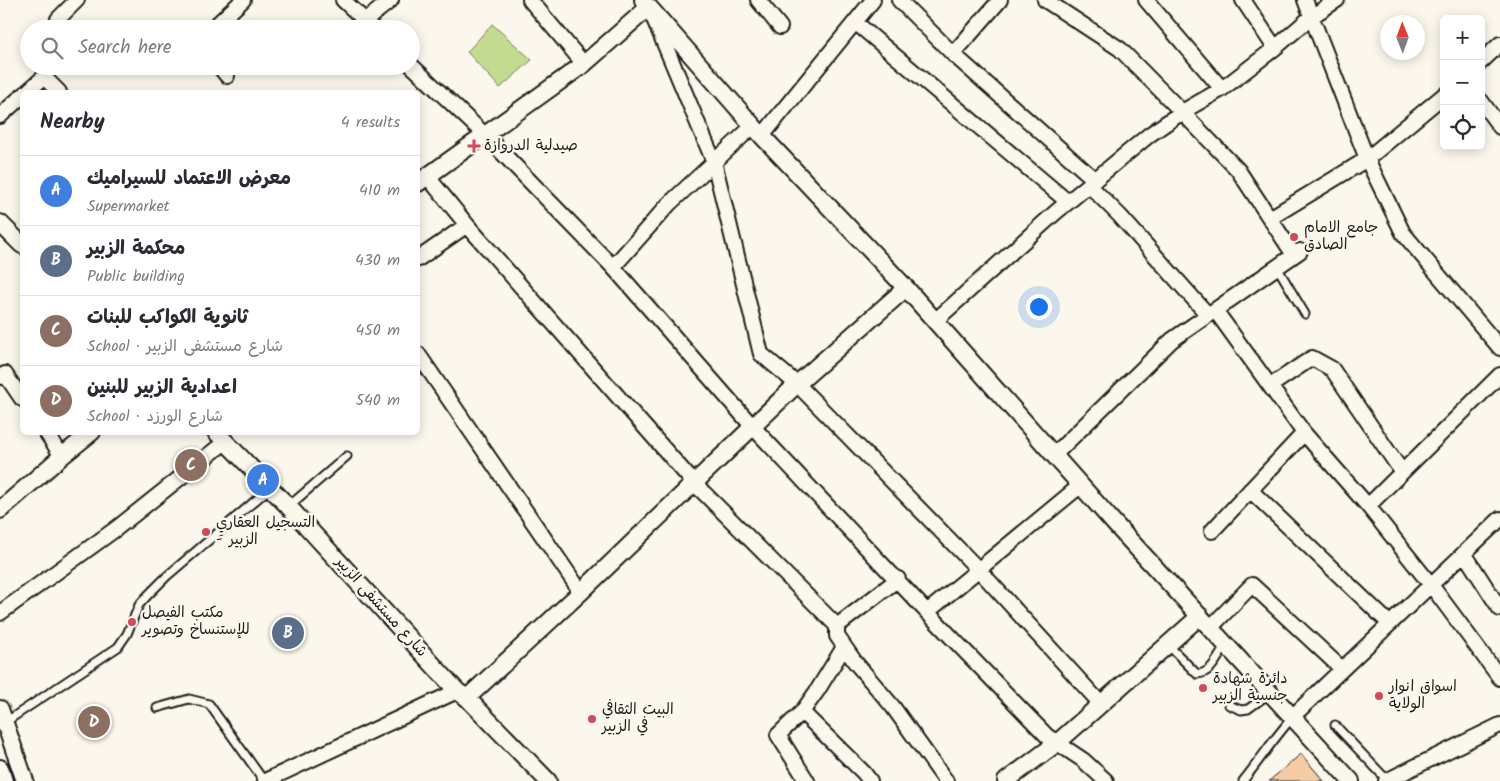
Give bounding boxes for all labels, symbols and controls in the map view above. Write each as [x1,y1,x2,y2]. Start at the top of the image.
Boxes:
north arrow [1380,15,1425,60]
map controls [1440,15,1485,150]
button: + [1440,15,1485,60]
search box [20,20,420,75]
text: Search here [78,33,172,63]
icon: search [38,34,66,62]
button: − [1440,60,1485,105]
button: locate [1440,105,1485,150]
text: Nearby [40,106,105,139]
text: 4 results [341,110,400,135]
place label: صيدلية الدروازة [484,134,578,158]
marker: صيدلية الدروازة [468,140,480,152]
text: معرض الاعتماد للسيراميك [87,164,291,194]
text: A [51,178,61,203]
text: 410 m [359,178,400,203]
text: Supermarket [87,194,170,219]
place label: جامع الامام الصادق [1304,216,1378,257]
marker: جامع الامام الصادق [1288,231,1300,243]
text: محكمة الزبير [87,234,185,264]
text: B [51,248,61,273]
text: 430 m [355,248,400,273]
text: Public building [87,264,185,289]
your location [1026,294,1052,320]
text: ثانوية الكواكب للبنات [87,303,248,333]
text: C [51,318,61,343]
text: 450 m [355,318,400,343]
text: School · شارع مستشفى الزبير [87,334,283,359]
text: اعدادية الزبير للبنين [87,373,237,403]
text: D [51,388,61,413]
text: 540 m [355,388,400,413]
text: School · شارع الورزد [87,404,223,429]
pin: C [175,446,207,484]
pin: A [247,461,279,499]
place label: التسجيل العقاري - الزبير [216,511,315,552]
marker: التسجيل العقاري - الزبير [200,526,212,538]
street label: شارع مستشفى الزبير [328,550,433,663]
place label: مكتب الفيصل للإستنساخ وتصوير [140,601,250,642]
pin: B [272,614,304,652]
marker: مكتب الفيصل للإستنساخ وتصوير [126,616,138,628]
place label: دائرة شهادة جنسية الزبير [1211,667,1288,708]
place label: اسواق انوار الولاية [1388,675,1457,716]
marker: دائرة شهادة جنسية الزبير [1197,682,1209,694]
marker: اسواق انوار الولاية [1373,690,1385,702]
place label: البيت الثقافي في الزبير [600,698,674,739]
pin: D [78,703,110,741]
marker: البيت الثقافي في الزبير [586,713,598,725]

